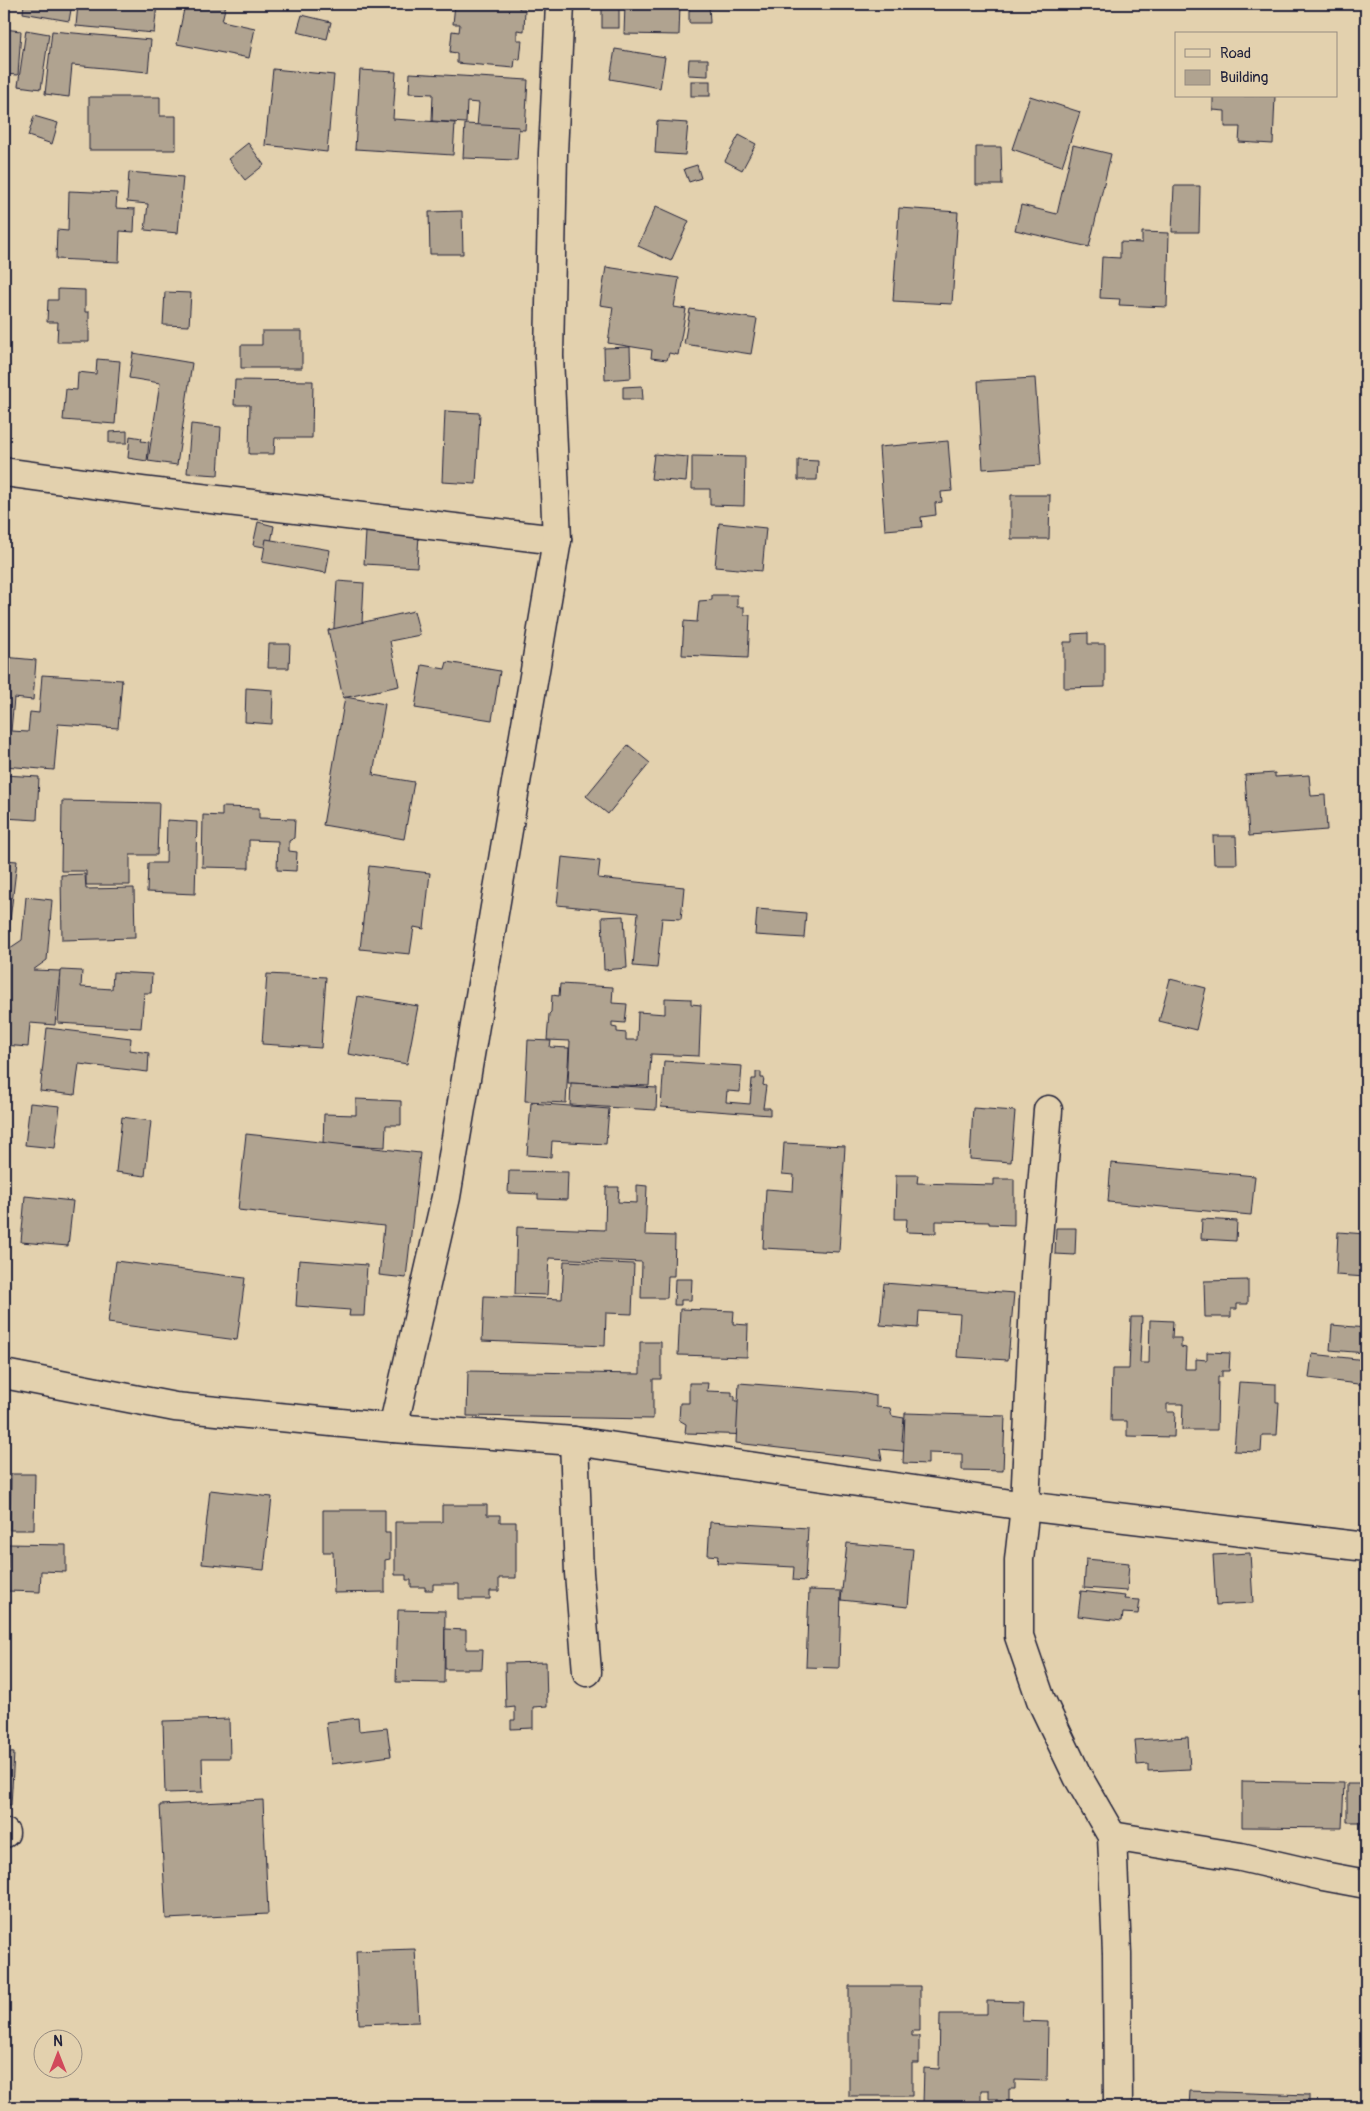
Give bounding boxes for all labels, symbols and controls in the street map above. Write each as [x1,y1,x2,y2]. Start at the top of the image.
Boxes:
legend [1175,32,1338,98]
text: Road [1220,44,1251,63]
text: Building [1220,68,1268,87]
north arrow [32,2028,82,2078]
text: N [53,2033,63,2050]

